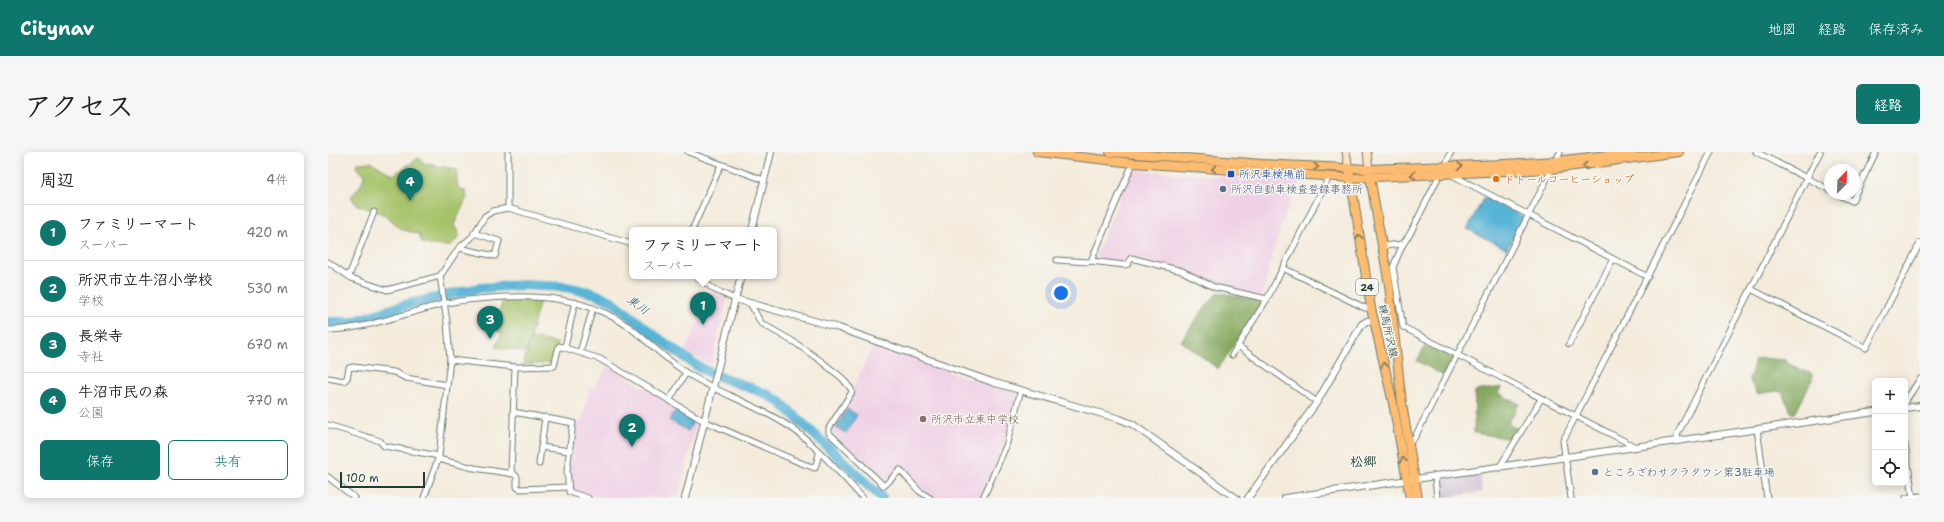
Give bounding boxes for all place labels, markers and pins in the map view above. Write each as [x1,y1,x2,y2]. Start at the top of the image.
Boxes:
place label: 所沢車検場前 [1239,167,1305,182]
pin: 4 [397,168,423,201]
marker: 所沢車検場前 [1226,169,1236,179]
place label: ドトールコーヒーショップ [1504,172,1634,187]
marker: ドトールコーヒーショップ [1491,174,1501,184]
place label: 所沢自動車検査登録事務所 [1231,182,1363,197]
marker: 所沢自動車検査登録事務所 [1218,184,1228,194]
pin: 1 [690,292,716,325]
pin: 3 [477,306,503,339]
place label: 所沢市立東中学校 [931,412,1019,427]
pin: 2 [619,414,645,447]
marker: 所沢市立東中学校 [918,414,928,424]
place label: ところざわサクラタウン第3駐車場 [1603,465,1775,480]
marker: ところざわサクラタウン第3駐車場 [1590,467,1600,477]

